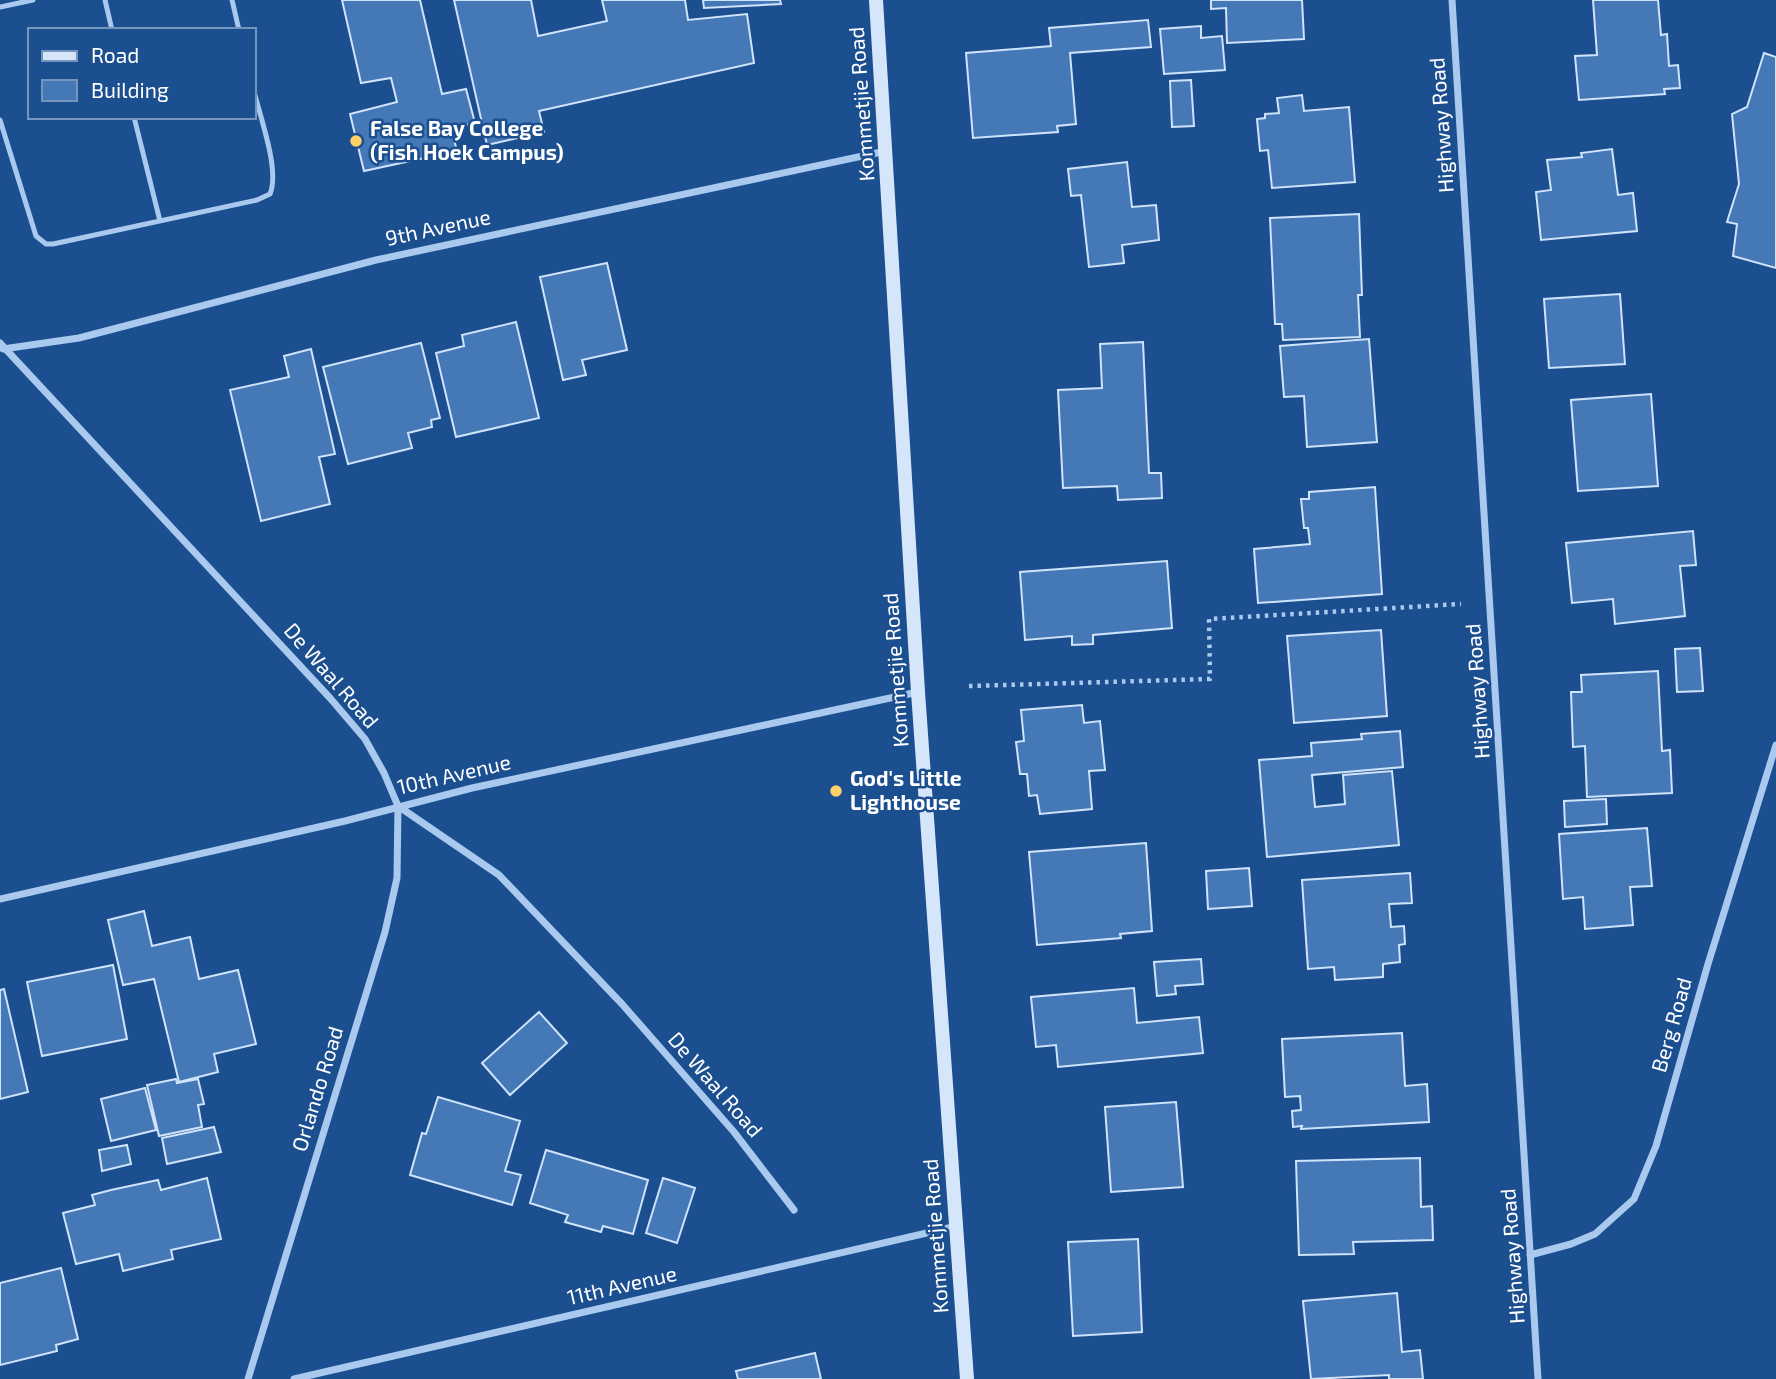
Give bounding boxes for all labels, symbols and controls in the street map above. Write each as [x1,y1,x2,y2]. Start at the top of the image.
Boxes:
street label: Kommetjie Road [843,26,879,182]
legend [28,28,256,119]
text: Road [91,42,139,67]
street label: Highway Road [1423,57,1458,194]
text: Building [91,77,169,102]
place label: False Bay College (Fish Hoek Campus) [370,115,564,164]
marker: False Bay College (Fish Hoek Campus) [348,133,364,149]
street label: 9th Avenue [383,203,493,250]
street label: Kommetjie Road [877,592,913,748]
street label: De Waal Road [280,617,385,733]
street label: Highway Road [1459,623,1494,760]
street label: 10th Avenue [394,748,513,799]
place label: God's Little Lighthouse [850,765,962,814]
marker: God's Little Lighthouse [828,783,844,799]
street label: Berg Road [1645,974,1696,1075]
street label: Orlando Road [286,1023,347,1154]
street label: De Waal Road [664,1026,769,1142]
street label: Kommetjie Road [917,1158,953,1314]
street label: Highway Road [1494,1188,1529,1325]
street label: 11th Avenue [565,1260,679,1309]

